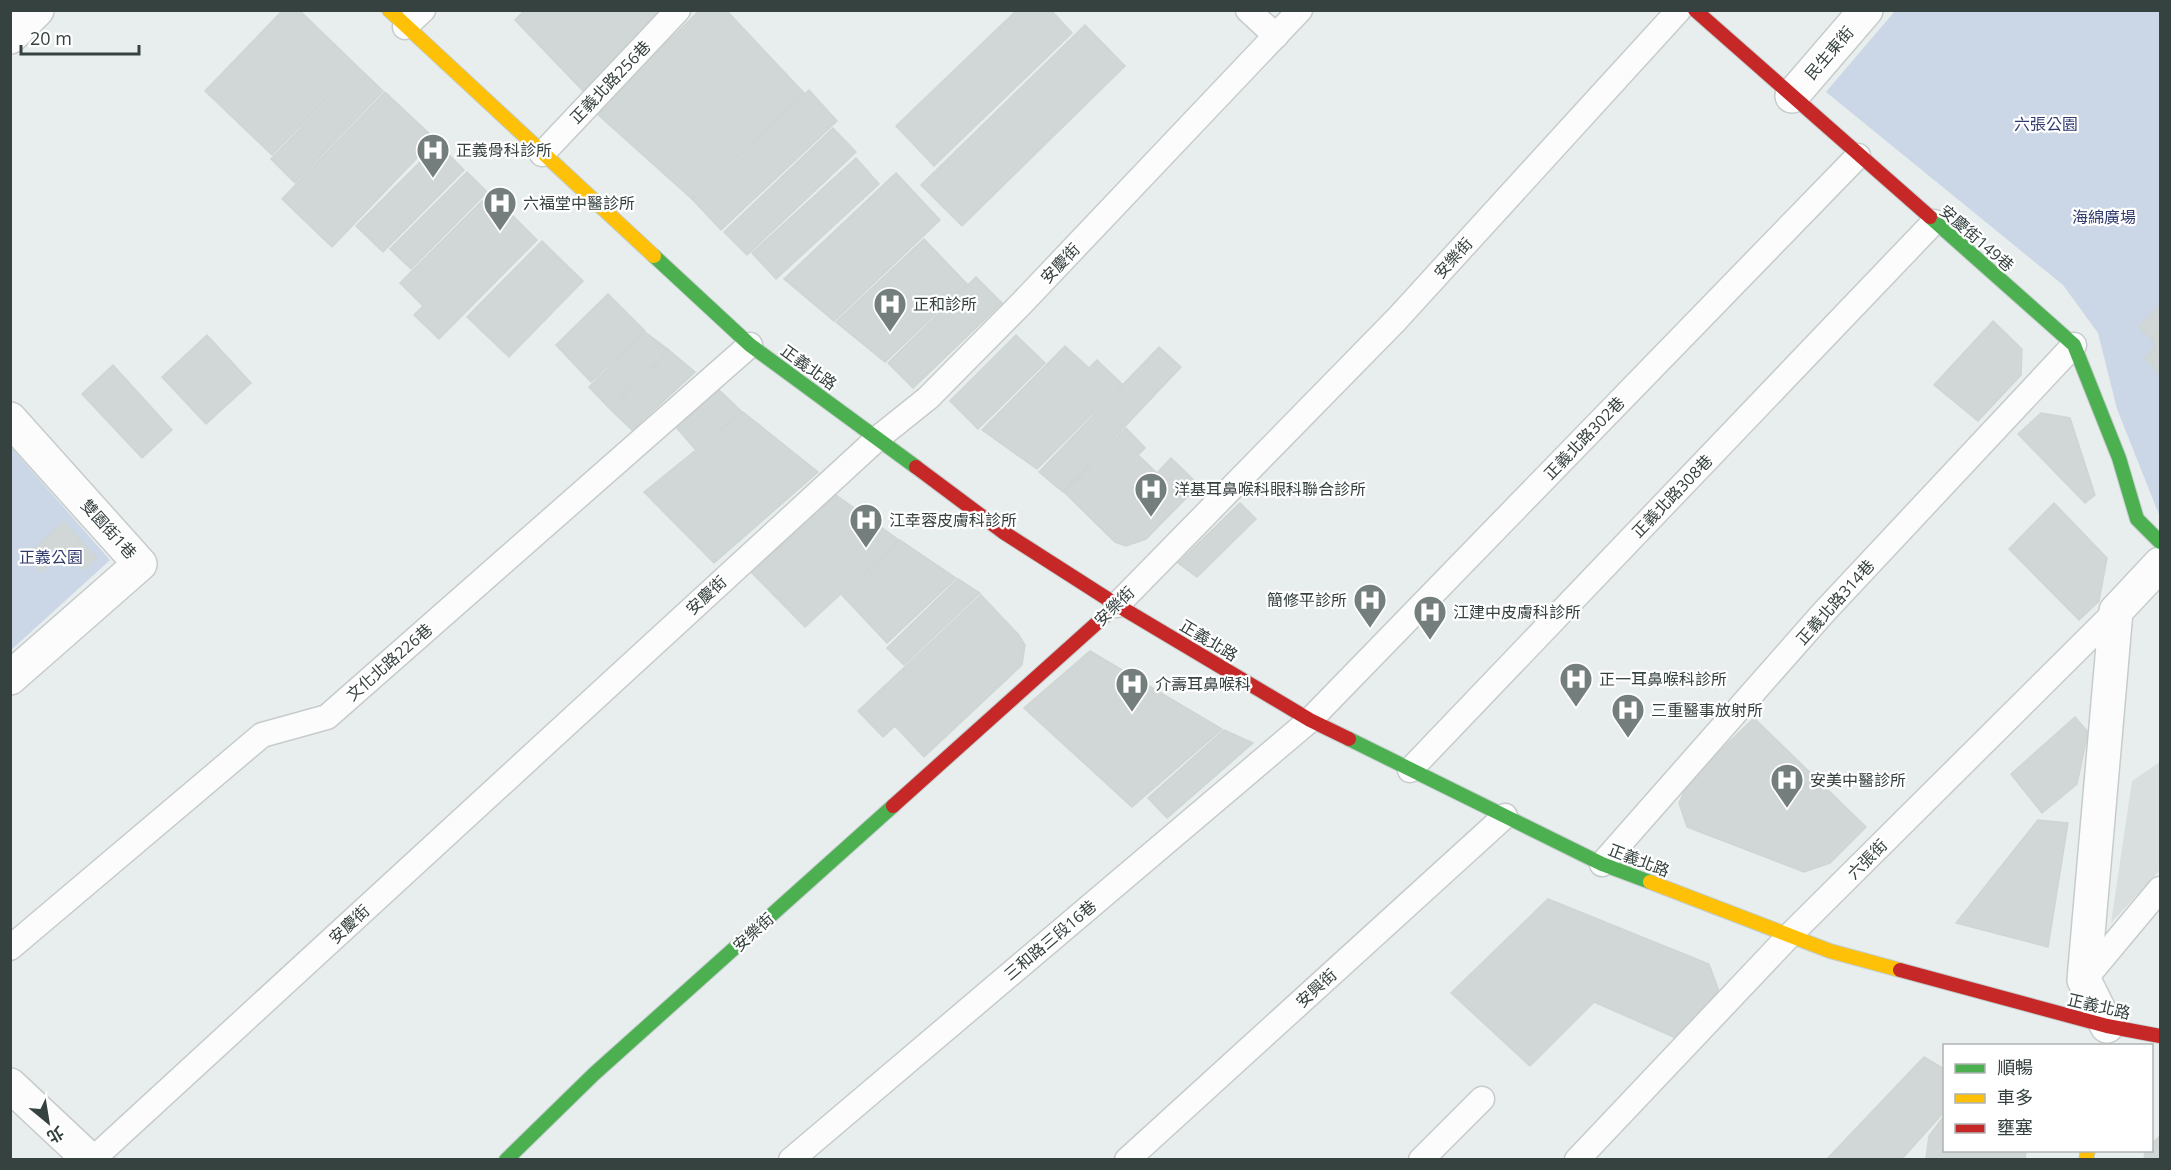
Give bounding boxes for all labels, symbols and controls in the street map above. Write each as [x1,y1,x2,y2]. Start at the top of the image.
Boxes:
scale bar [21,18,140,56]
street label: 民生東街 [1800,22,1858,84]
text: 20 m [30,26,72,50]
street label: 正義北路256巷 [565,36,655,128]
park label: 六張公園 [2014,113,2078,135]
hospital icon: 正義骨科診所 [415,132,451,179]
place label: 正義骨科診所 [456,139,552,161]
hospital icon: 六福堂中醫診所 [482,185,518,232]
place label: 六福堂中醫診所 [523,192,635,214]
street label: 安慶街149巷 [1935,200,2019,276]
park label: 海綿廣場 [2072,206,2136,228]
street label: 安樂街 [1429,233,1477,283]
street label: 安慶街 [1035,238,1085,288]
hospital icon: 正和診所 [872,286,908,333]
place label: 正和診所 [913,293,977,315]
street label: 正義北路 [777,339,841,395]
street label: 正義北路302巷 [1539,392,1629,484]
street label: 正義北路308巷 [1627,450,1717,542]
hospital icon: 洋基耳鼻喉科眼科聯合診所 [1133,471,1169,518]
place label: 洋基耳鼻喉科眼科聯合診所 [1174,478,1366,500]
street label: 雙園街1巷 [76,494,142,564]
hospital icon: 江幸蓉皮膚科診所 [848,502,884,549]
place label: 江幸蓉皮膚科診所 [889,509,1017,531]
park label: 正義公園 [19,546,83,568]
street label: 正義北路314巷 [1791,555,1879,649]
street label: 安慶街 [681,571,731,619]
street label: 安樂街 [1089,581,1139,631]
hospital icon: 簡修平診所 [1352,582,1388,629]
place label: 簡修平診所 [1267,589,1347,611]
hospital icon: 江建中皮膚科診所 [1412,594,1448,641]
place label: 江建中皮膚科診所 [1453,601,1581,623]
street label: 正義北路 [1176,614,1242,666]
street label: 文化北路226巷 [341,618,437,706]
hospital icon: 正一耳鼻喉科診所 [1558,661,1594,708]
hospital icon: 介壽耳鼻喉科 [1114,666,1150,713]
place label: 正一耳鼻喉科診所 [1599,668,1727,690]
place label: 介壽耳鼻喉科 [1155,673,1251,695]
hospital icon: 三重醫事放射所 [1610,692,1646,739]
place label: 三重醫事放射所 [1651,699,1763,721]
hospital icon: 安美中醫診所 [1769,762,1805,809]
place label: 安美中醫診所 [1810,769,1906,791]
street label: 六張街 [1842,834,1892,884]
street label: 正義北路 [1605,838,1673,882]
street label: 三和路三段16巷 [999,895,1101,985]
street label: 安慶街 [324,900,374,948]
street label: 安樂街 [728,908,778,956]
street label: 安興街 [1291,964,1341,1012]
street label: 正義北路 [2065,988,2133,1024]
legend [1943,1044,2153,1152]
text: 順暢 [1997,1055,2033,1079]
text: 車多 [1997,1085,2033,1109]
north arrow [18,1092,78,1152]
text: 壅塞 [1997,1115,2033,1139]
text: 北 [43,1121,68,1149]

